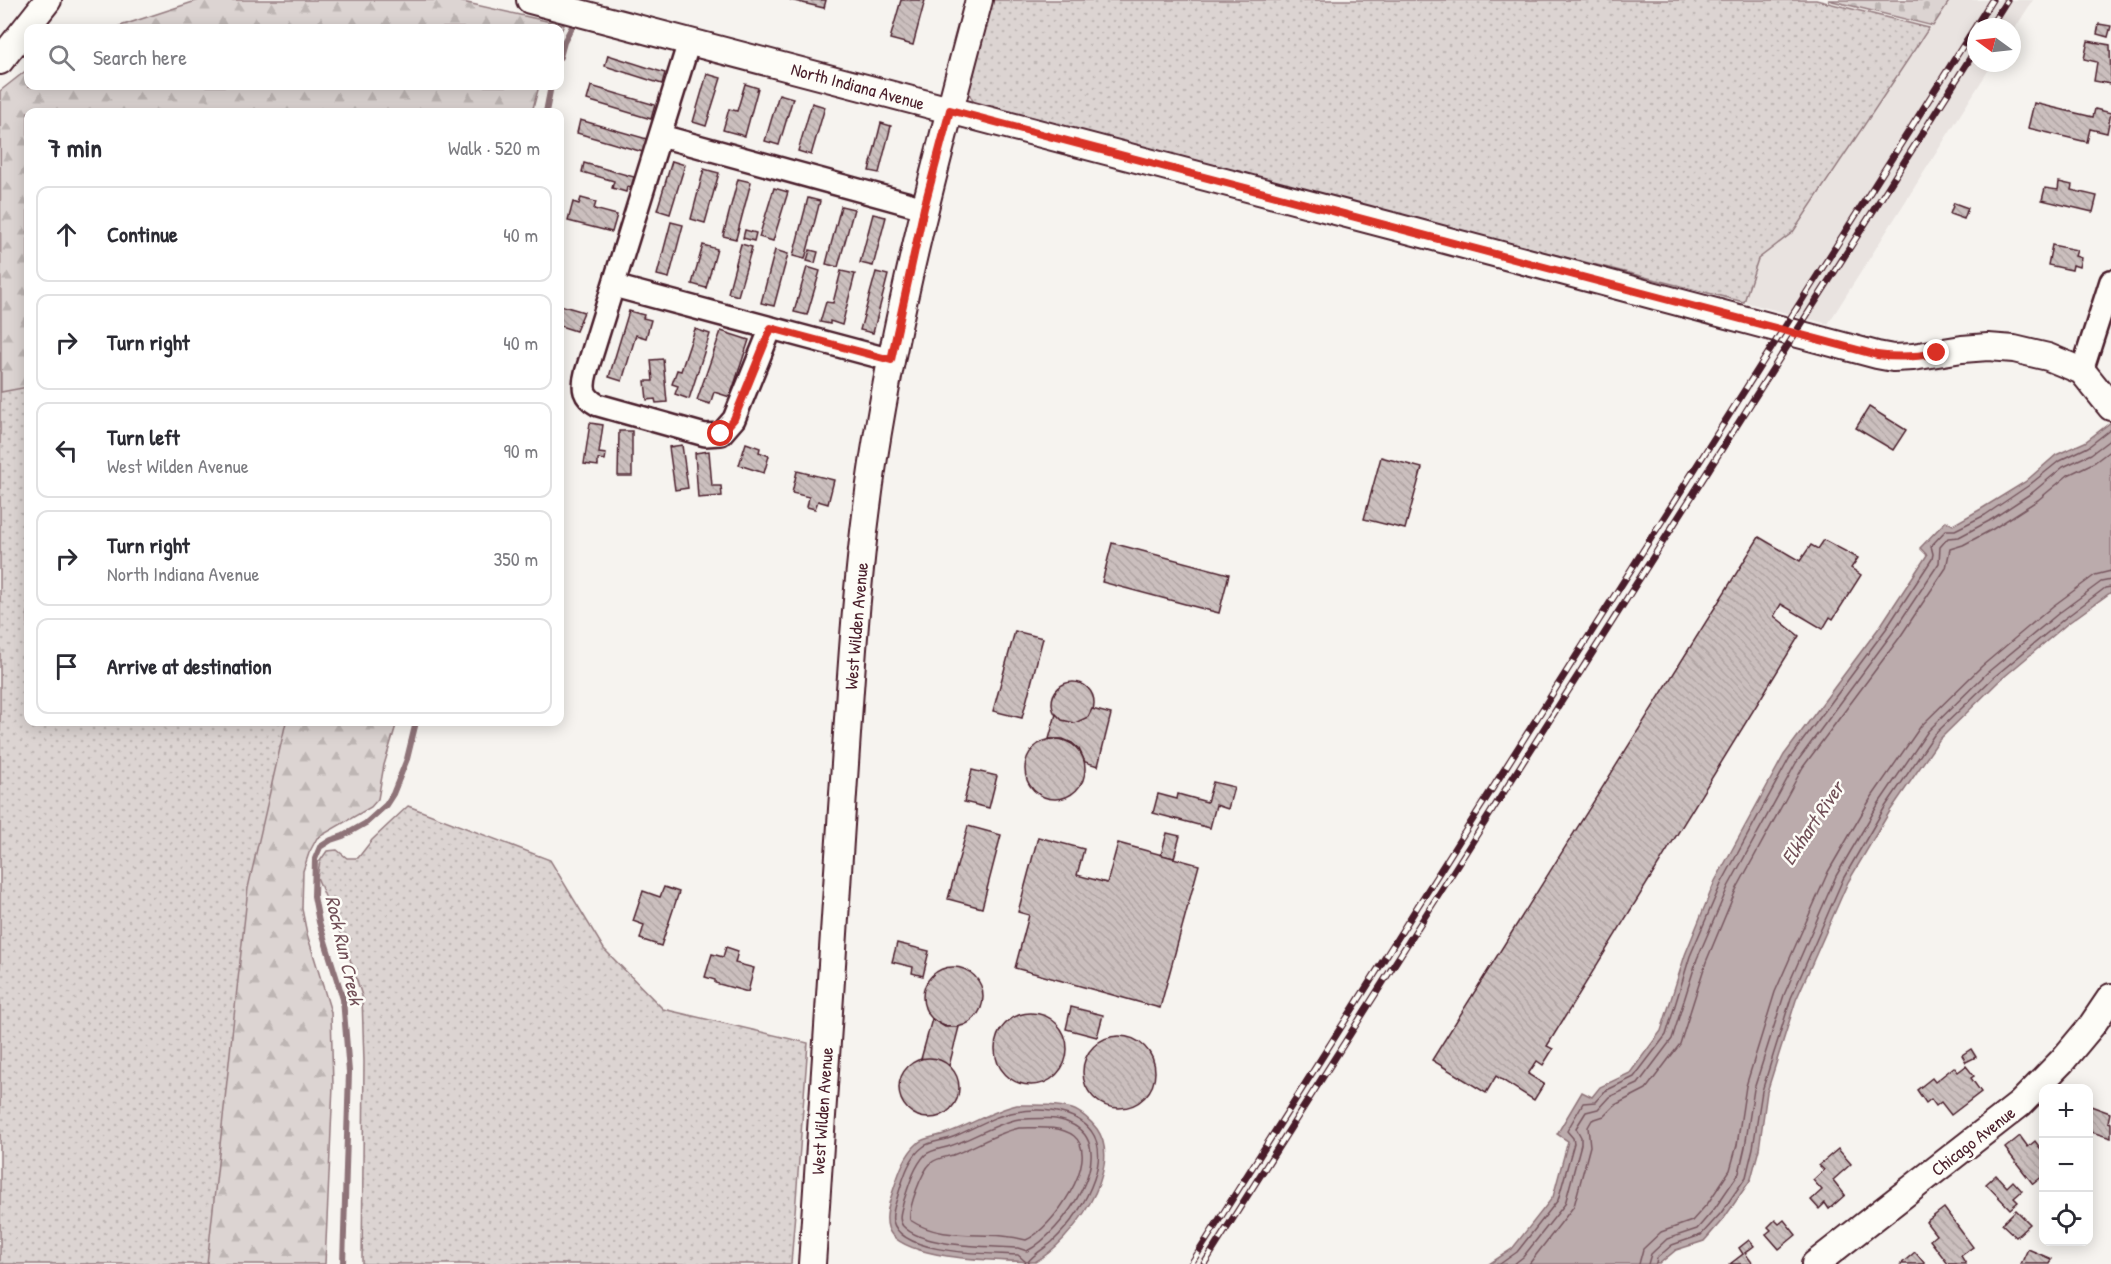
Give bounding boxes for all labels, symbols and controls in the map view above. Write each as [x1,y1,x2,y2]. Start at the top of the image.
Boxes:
north arrow [1967,18,2021,72]
search box [24,24,564,90]
icon: search [45,41,78,74]
text: Search here [93,42,187,72]
street label: North Indiana Avenue [789,56,927,116]
text: 7 min [48,130,102,165]
text: Walk · 520 m [448,134,540,161]
icon: ahead [50,218,83,251]
text: Continue [107,219,178,249]
text: 40 m [503,221,538,248]
icon: right [50,326,83,359]
text: Turn right [107,327,190,357]
text: 40 m [503,329,538,356]
route end [1923,339,1949,365]
route start [707,420,733,446]
text: Turn left [107,422,180,452]
icon: left [50,434,83,467]
text: 90 m [504,437,538,464]
text: West Wilden Avenue [107,452,249,479]
text: Turn right [107,530,190,560]
icon: right [50,542,83,575]
text: 350 m [493,545,538,572]
text: North Indiana Avenue [107,560,259,587]
street label: West Wilden Avenue [838,561,874,691]
icon: arrive [50,650,83,683]
text: Arrive at destination [107,651,272,681]
water label: Elkhart River [1774,774,1851,870]
water label: Rock Run Creek [319,893,371,1009]
street label: West Wilden Avenue [805,1047,839,1175]
map controls [2039,1084,2093,1246]
button: + [2039,1084,2093,1138]
street label: Chicago Avenue [1926,1100,2020,1182]
button: − [2039,1138,2093,1192]
button: locate [2039,1192,2093,1246]

